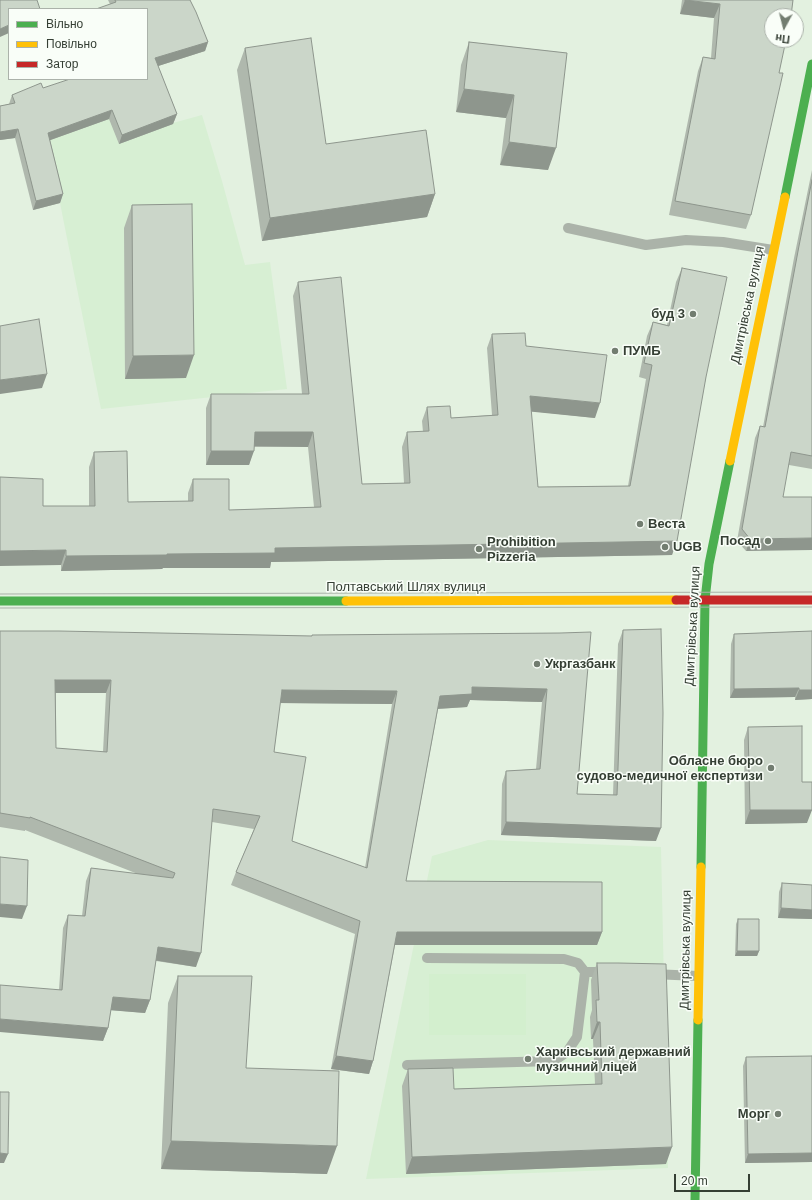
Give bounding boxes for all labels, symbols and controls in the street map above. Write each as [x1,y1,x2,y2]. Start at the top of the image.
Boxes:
legend [8,8,148,80]
north arrow [764,8,804,48]
text: Вільно [46,17,83,31]
text: Пн [775,32,791,46]
text: Повільно [46,37,97,51]
text: Затор [46,57,78,71]
street label: Дмитрівська вулиця [728,245,768,365]
place label: буд 3 [651,306,685,322]
marker: буд 3 [688,309,698,319]
place label: ПУМБ [623,343,661,359]
marker: ПУМБ [610,346,620,356]
place label: Веста [648,516,685,532]
marker: Веста [635,519,645,529]
place label: Посад [720,533,760,549]
place label: Prohibition Pizzeria [487,534,556,565]
marker: Посад [763,536,773,546]
place label: UGB [673,539,702,555]
marker: UGB [660,542,670,552]
marker: Prohibition Pizzeria [474,544,484,554]
street label: Дмитрівська вулиця [682,566,704,686]
street label: Полтавський Шлях вулиця [326,579,486,595]
place label: Укргазбанк [545,656,616,672]
marker: Укргазбанк [532,659,542,669]
place label: Обласне бюро судово-медичної експертизи [576,753,763,784]
marker: Обласне бюро судово-медичної експертизи [766,763,776,773]
street label: Дмитрівська вулиця [677,890,695,1010]
place label: Харківський державний музичний ліцей [536,1044,691,1075]
marker: Харківський державний музичний ліцей [523,1054,533,1064]
place label: Морг [738,1106,770,1122]
marker: Морг [773,1109,783,1119]
scale bar [676,1166,752,1192]
text: 20 m [681,1174,708,1188]

